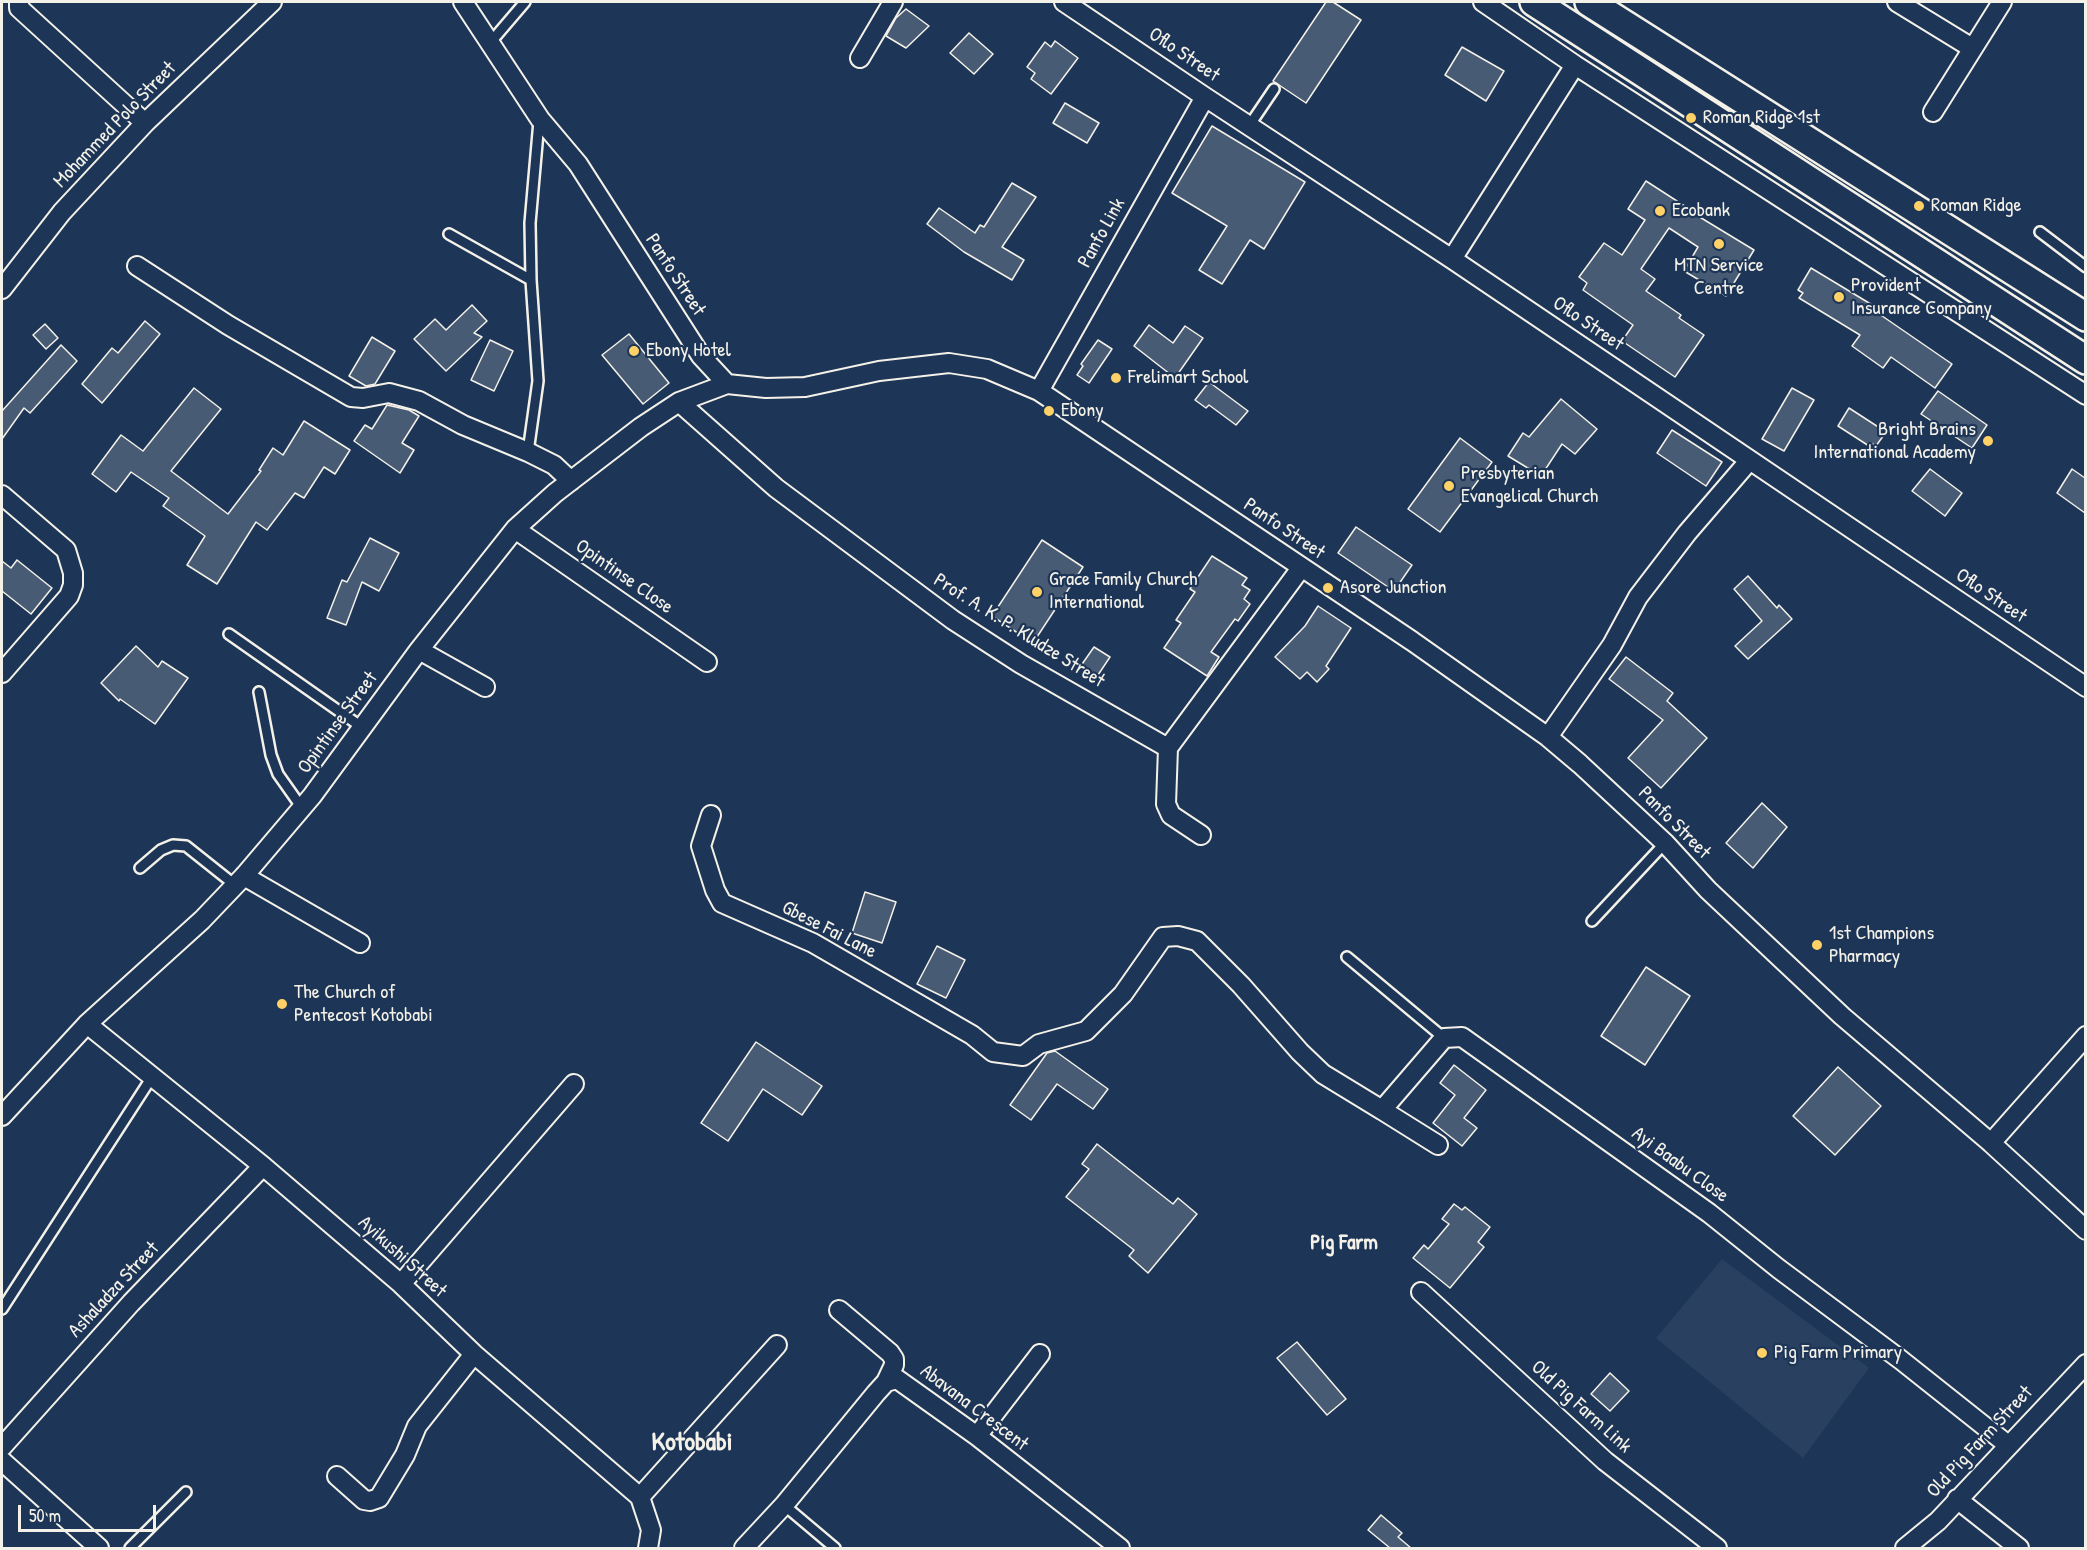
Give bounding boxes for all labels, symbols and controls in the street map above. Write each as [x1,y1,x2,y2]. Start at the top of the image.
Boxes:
street label: Oflo Street [1144,23,1224,87]
street label: Mohammed Polo Street [49,57,181,193]
place label: Roman Ridge 1st [1703,106,1820,130]
marker: Roman Ridge 1st [1684,111,1698,125]
street label: Panfo Link [1073,194,1131,272]
place label: Roman Ridge [1931,194,2021,218]
place label: Ecobank [1672,199,1730,223]
marker: Roman Ridge [1912,199,1926,213]
marker: Ecobank [1653,204,1667,218]
street label: Panfo Street [640,230,710,320]
marker: MTN Service Centre [1712,237,1726,251]
place label: MTN Service Centre [1674,254,1764,301]
place label: Provident Insurance Company [1851,274,1992,321]
marker: Provident Insurance Company [1832,290,1846,304]
street label: Oflo Street [1548,292,1628,356]
place label: Ebony Hotel [646,339,731,363]
marker: Ebony Hotel [627,344,641,358]
place label: Frelimart School [1128,366,1248,390]
marker: Frelimart School [1109,371,1123,385]
place label: Ebony [1061,399,1104,423]
marker: Ebony [1042,404,1056,418]
place label: Bright Brains International Academy [1813,418,1976,465]
marker: Bright Brains International Academy [1981,434,1995,448]
place label: Presbyterian Evangelical Church [1461,462,1598,509]
marker: Presbyterian Evangelical Church [1442,479,1456,493]
street label: Panfo Street [1239,493,1329,565]
street label: Opintinse Close [570,535,678,619]
street label: Oflo Street [1951,564,2031,628]
place label: Grace Family Church International [1049,568,1197,615]
street label: Prof. A. K. P. Kludze Street [929,569,1109,693]
place label: Asore Junction [1340,576,1446,600]
marker: Asore Junction [1321,581,1335,595]
marker: Grace Family Church International [1030,585,1044,599]
street label: Opintinse Street [293,667,383,779]
street label: Panfo Street [1633,782,1715,864]
street label: Gbese Fai Lane [778,896,880,964]
place label: 1st Champions Pharmacy [1829,922,1934,969]
marker: 1st Champions Pharmacy [1810,938,1824,952]
place label: The Church of Pentecost Kotobabi [294,981,433,1028]
marker: The Church of Pentecost Kotobabi [275,997,289,1011]
street label: Ayi Baabu Close [1627,1122,1733,1208]
street label: Ayikushi Street [353,1211,451,1303]
district label: Pig Farm [1310,1230,1378,1256]
street label: Ashaladza Street [64,1237,164,1343]
place label: Pig Farm Primary [1774,1341,1902,1365]
marker: Pig Farm Primary [1755,1346,1769,1360]
street label: Old Pig Farm Link [1526,1356,1636,1458]
street label: Abavana Crescent [915,1360,1033,1456]
street label: Old Pig Farm Street [1922,1381,2038,1503]
district label: Kotobabi [652,1427,732,1459]
scale bar [21,1493,159,1531]
text: 50 m [29,1503,61,1528]

